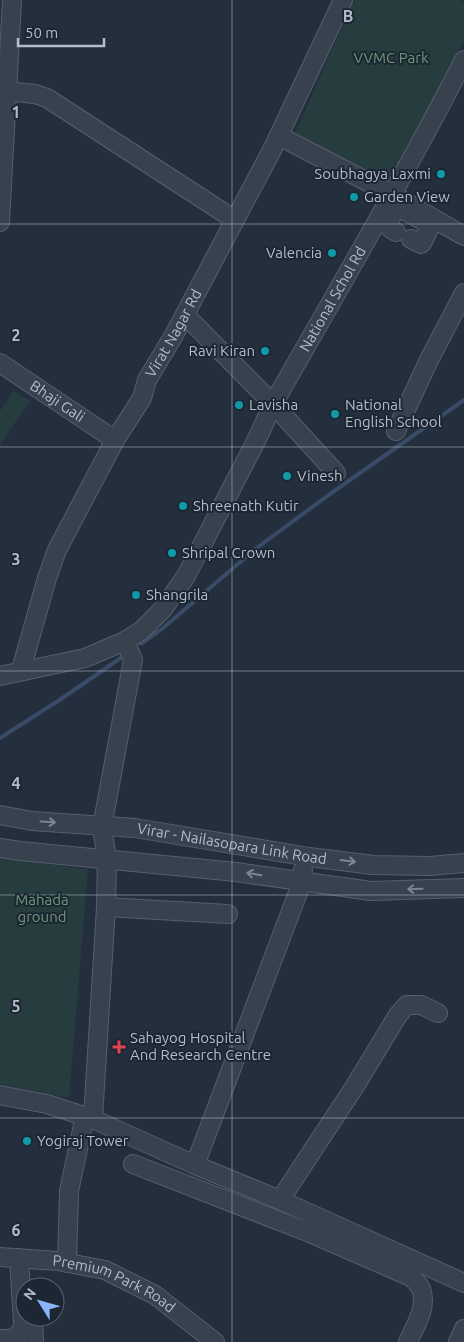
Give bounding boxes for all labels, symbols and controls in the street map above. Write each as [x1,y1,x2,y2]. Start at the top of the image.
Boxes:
text: B [343,7,353,25]
scale bar [18,15,104,47]
text: 50 m [25,24,58,41]
park label: VVMC Park [353,49,429,66]
text: 1 [11,103,21,121]
place label: Soubhagya Laxmi [314,165,431,182]
marker: Soubhagya Laxmi [435,168,447,180]
place label: Garden View [364,188,450,205]
marker: Garden View [348,191,360,203]
street label: National Schol Rd [296,243,369,354]
place label: Valencia [266,244,322,261]
marker: Valencia [326,247,338,259]
street label: Virat Nagar Rd [142,286,205,380]
text: 2 [11,326,21,344]
place label: Ravi Kiran [189,342,255,359]
marker: Ravi Kiran [259,345,271,357]
street label: Bhaji Gali [27,377,88,425]
place label: Lavisha [249,396,298,413]
place label: National English School [345,396,442,430]
marker: Lavisha [233,399,245,411]
marker: National English School [329,408,341,420]
place label: Vinesh [297,467,343,484]
marker: Vinesh [281,470,293,482]
place label: Shreenath Kutir [193,497,299,514]
marker: Shreenath Kutir [177,500,189,512]
place label: Shripal Crown [182,544,275,561]
marker: Shripal Crown [166,547,178,559]
text: 3 [11,550,21,568]
place label: Shangrila [146,586,208,603]
marker: Shangrila [130,589,142,601]
text: 4 [11,774,21,792]
one-way arrow [40,818,56,827]
street label: Virar - Nailasopara Link Road [136,819,328,867]
one-way arrow [339,857,355,867]
one-way arrow [246,869,262,879]
one-way arrow [408,885,424,894]
park label: Mahada ground [15,891,69,925]
text: 5 [11,997,21,1015]
place label: Sahayog Hospital And Research Centre [130,1029,271,1063]
marker: Sahayog Hospital And Research Centre [112,1040,126,1054]
place label: Yogiraj Tower [37,1132,129,1149]
marker: Yogiraj Tower [21,1135,33,1147]
text: 6 [11,1221,21,1239]
street label: Premium Park Road [52,1252,179,1316]
north arrow [15,1277,65,1327]
text: N [20,1285,39,1303]

